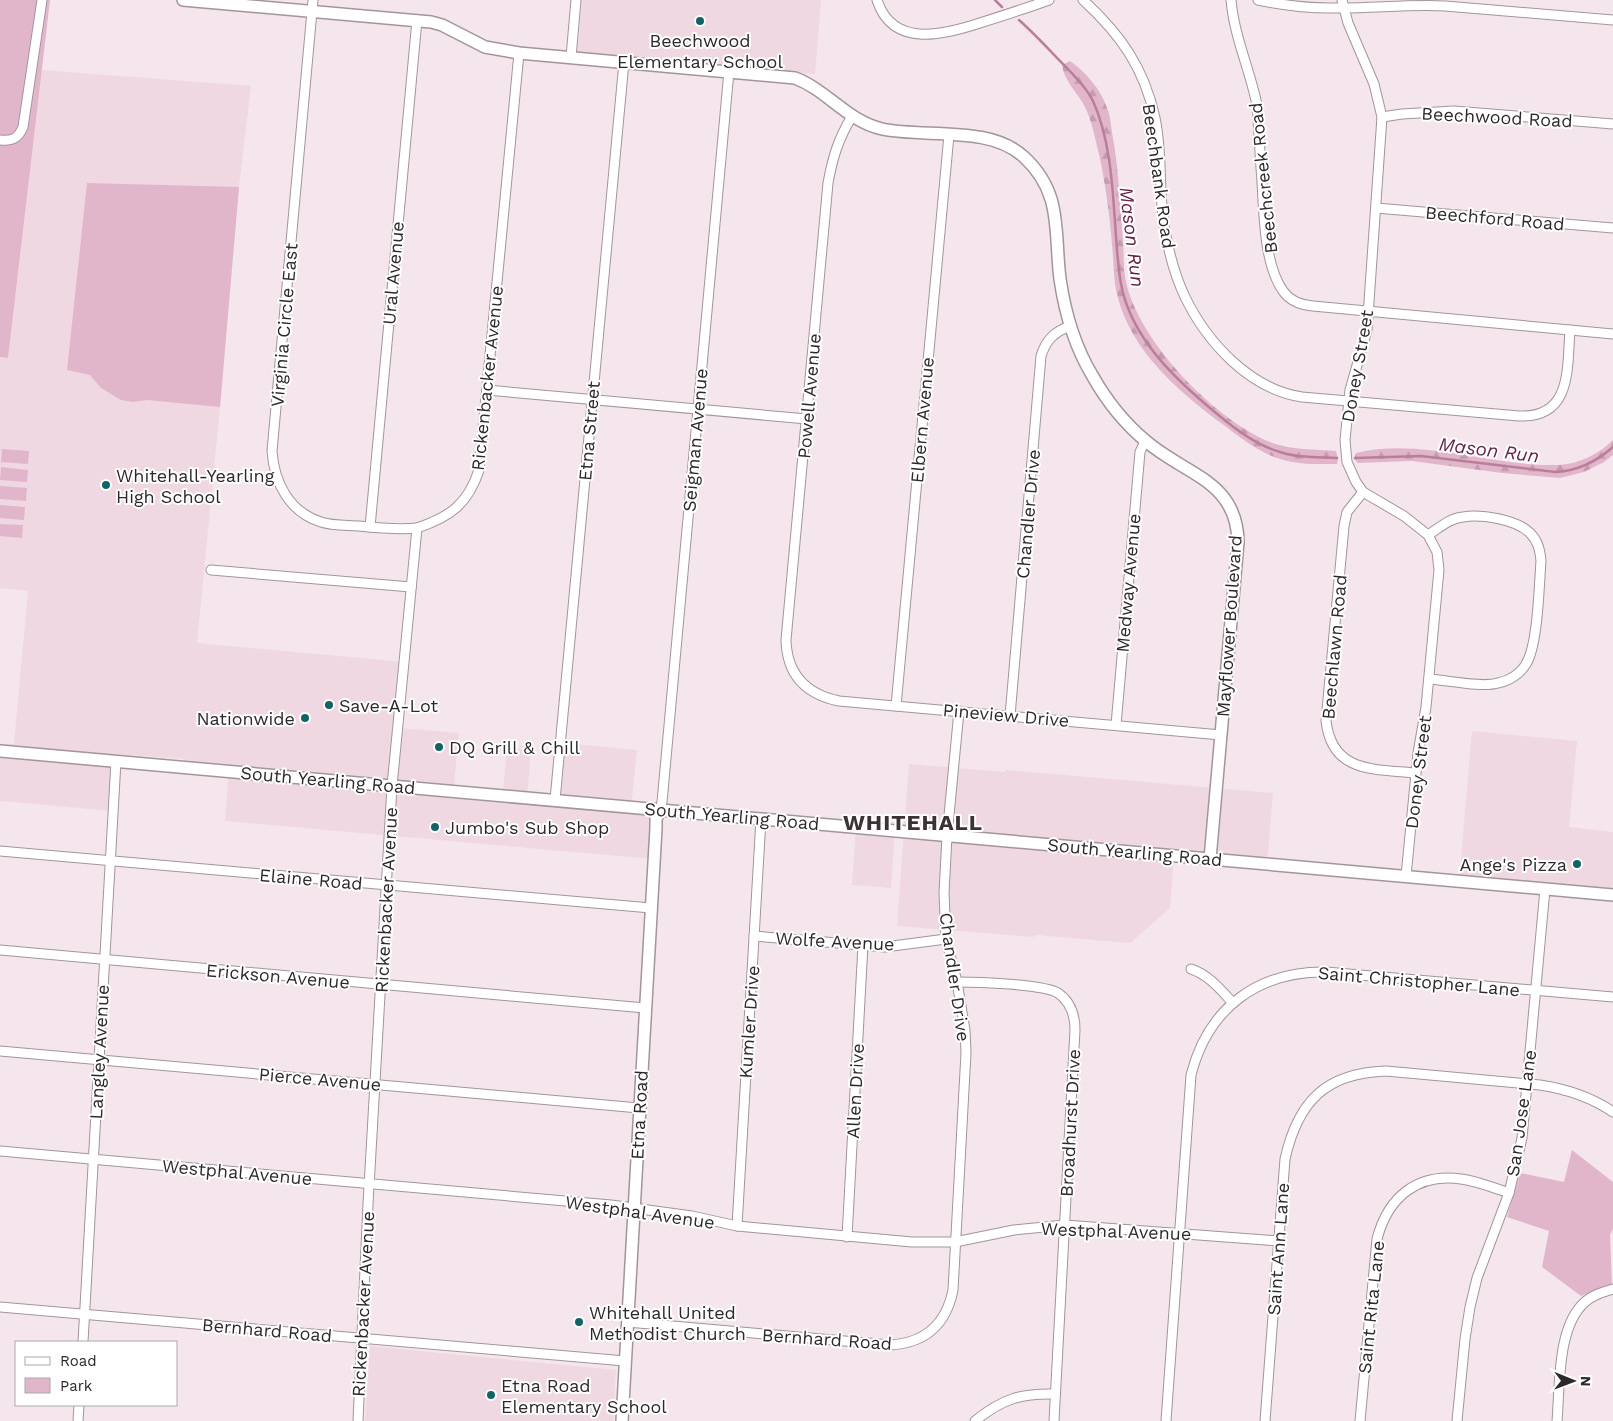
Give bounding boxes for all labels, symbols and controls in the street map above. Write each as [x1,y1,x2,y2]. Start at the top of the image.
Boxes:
marker: Beechwood Elementary School [694,15,706,27]
place label: Beechwood Elementary School [617,30,783,72]
street label: Beechbank Road [1138,102,1180,250]
street label: Beechcreek Road [1245,102,1281,254]
street label: Beechwood Road [1421,103,1573,131]
water label: Mason Run [1114,186,1150,288]
street label: Beechford Road [1425,201,1565,235]
street label: Ural Avenue [378,220,408,326]
street label: Virginia Circle East [266,242,302,408]
street label: Rickenbacker Avenue [467,284,507,472]
street label: Doney Street [1337,308,1377,424]
street label: Powell Avenue [793,332,825,460]
street label: Elbern Avenue [906,356,938,484]
street label: Seigman Avenue [678,367,712,513]
street label: Etna Street [574,380,604,482]
water label: Mason Run [1438,432,1540,468]
street label: Chandler Drive [1012,448,1044,580]
place label: Whitehall-Yearling High School [116,465,275,507]
marker: Whitehall-Yearling High School [100,479,112,491]
street label: Medway Avenue [1111,513,1145,653]
street label: Mayflower Boulevard [1212,534,1246,718]
street label: Beechlawn Road [1317,574,1351,720]
place label: Save-A-Lot [339,695,439,716]
marker: Save-A-Lot [323,699,335,711]
street label: Pineview Drive [942,699,1070,731]
place label: Nationwide [196,708,295,729]
marker: Nationwide [299,712,311,724]
street label: Doney Street [1401,714,1435,830]
place label: DQ Grill & Chill [449,737,580,758]
marker: DQ Grill & Chill [433,741,445,753]
street label: South Yearling Road [240,762,416,798]
street label: South Yearling Road [644,798,820,834]
street label: Rickenbacker Avenue [371,807,401,993]
district label: WHITEHALL [843,810,983,835]
place label: Jumbo's Sub Shop [445,817,609,838]
marker: Jumbo's Sub Shop [429,821,441,833]
street label: South Yearling Road [1047,834,1223,870]
place label: Ange's Pizza [1460,854,1567,875]
marker: Ange's Pizza [1571,858,1583,870]
street label: Elaine Road [258,864,364,894]
street label: Chandler Drive [936,911,974,1043]
street label: Wolfe Avenue [775,927,895,955]
street label: Erickson Avenue [205,959,351,993]
street label: Saint Christopher Lane [1317,962,1521,1000]
street label: Kumler Drive [735,965,763,1079]
street label: Langley Avenue [85,984,113,1120]
street label: Allen Drive [842,1043,868,1139]
street label: Broadhurst Drive [1056,1048,1084,1198]
street label: San Jose Lane [1502,1048,1540,1178]
street label: Pierce Avenue [258,1063,382,1095]
street label: Etna Road [626,1070,652,1160]
street label: Westphal Avenue [161,1155,313,1189]
street label: Saint Ann Lane [1263,1182,1293,1316]
street label: Westphal Avenue [564,1191,716,1233]
street label: Rickenbacker Avenue [348,1211,378,1397]
street label: Westphal Avenue [1040,1218,1192,1244]
street label: Saint Rita Lane [1354,1239,1388,1375]
place label: Whitehall United Methodist Church [589,1302,746,1344]
street label: Bernhard Road [201,1314,333,1346]
marker: Whitehall United Methodist Church [573,1316,585,1328]
street label: Bernhard Road [761,1324,893,1354]
legend [15,1341,178,1406]
text: Road [60,1352,97,1370]
north arrow [1548,1356,1598,1406]
place label: Etna Road Elementary School [501,1375,667,1417]
text: N [1578,1376,1594,1387]
text: Park [60,1377,93,1395]
marker: Etna Road Elementary School [485,1389,497,1401]

